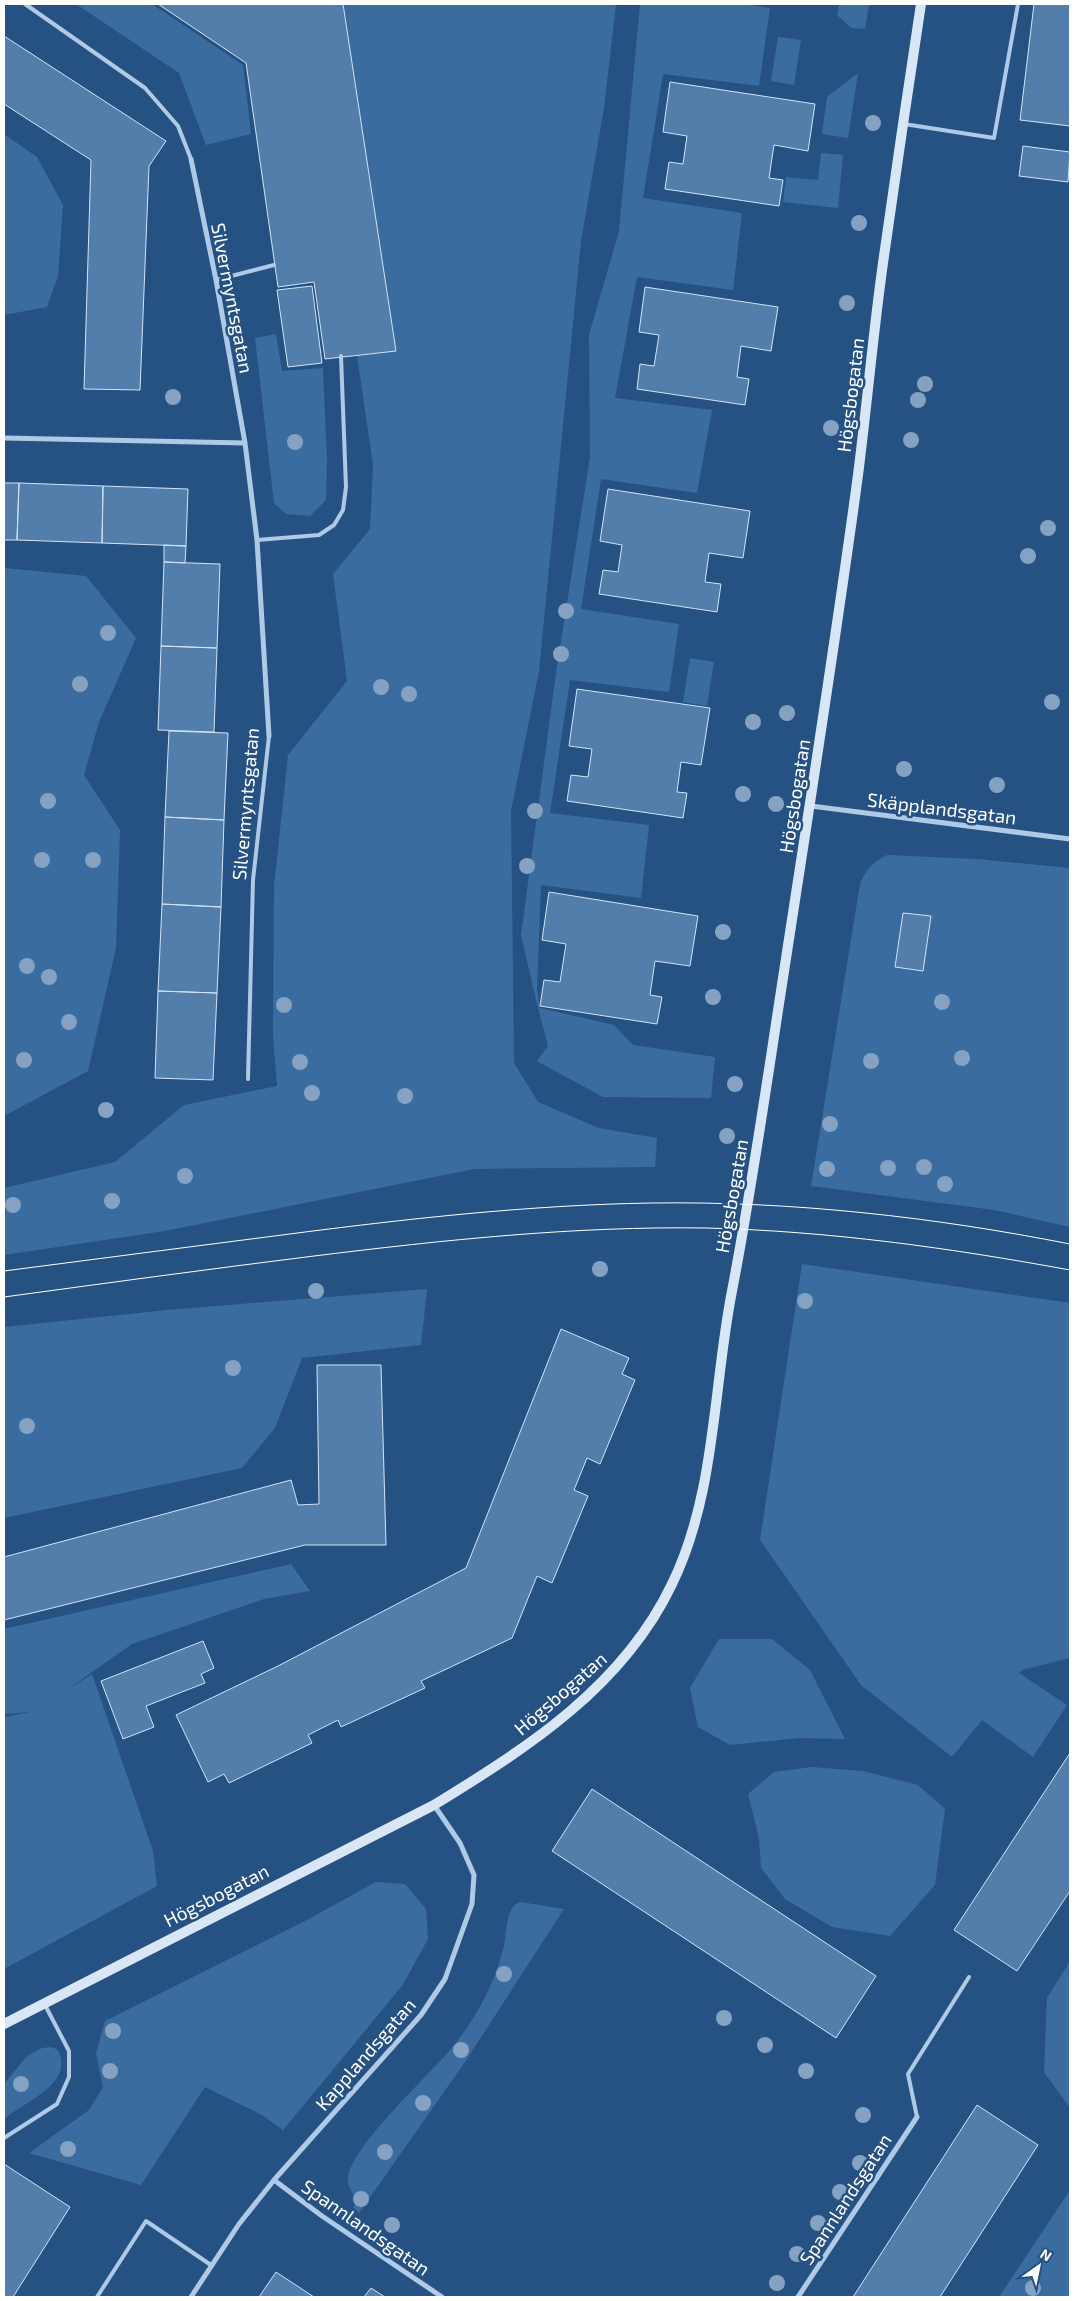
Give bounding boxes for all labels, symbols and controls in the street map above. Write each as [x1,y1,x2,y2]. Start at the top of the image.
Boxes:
street label: Silvermyntsgatan [207,221,259,375]
street label: Högsbogatan [832,337,868,453]
street label: Silvermyntsgatan [227,727,263,881]
street label: Högsbogatan [774,737,814,855]
street label: Skäpplandsgatan [866,787,1018,829]
street label: Högsbogatan [710,1137,752,1255]
street label: Högsbogatan [509,1647,611,1739]
street label: Högsbogatan [160,1859,272,1931]
street label: Kapplandsgatan [310,1993,420,2115]
street label: Spannlandsgatan [794,2129,896,2269]
street label: Spannlandsgatan [297,2174,435,2280]
north arrow [1014,2241,1064,2291]
text: N [1037,2245,1055,2265]

